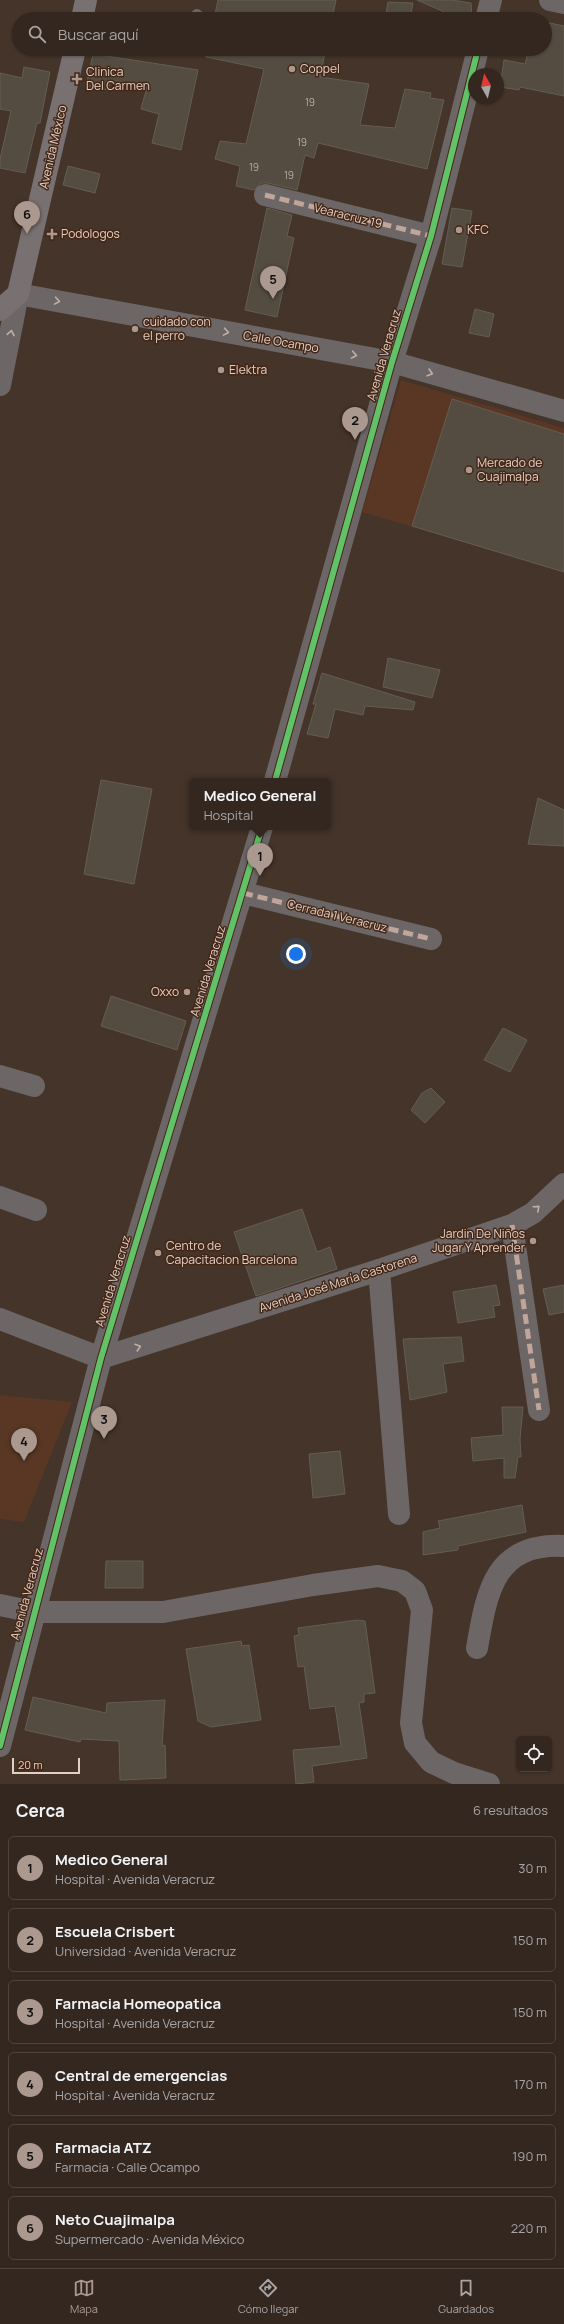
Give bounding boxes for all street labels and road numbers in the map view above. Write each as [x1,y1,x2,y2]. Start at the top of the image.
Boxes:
street label: Avenida México [35,103,70,190]
street label: Vearacruz 19 [312,199,384,232]
street label: Avenida Veracruz [362,307,405,403]
street label: Calle Ocampo [242,326,320,357]
street label: Cerrada 1 Veracruz [285,895,389,936]
street label: Avenida Veracruz [186,923,229,1019]
street label: Avenida Veracruz [91,1233,134,1329]
street label: Avenida José María Castorena [257,1249,419,1316]
street label: Avenida Veracruz [6,1546,47,1642]

